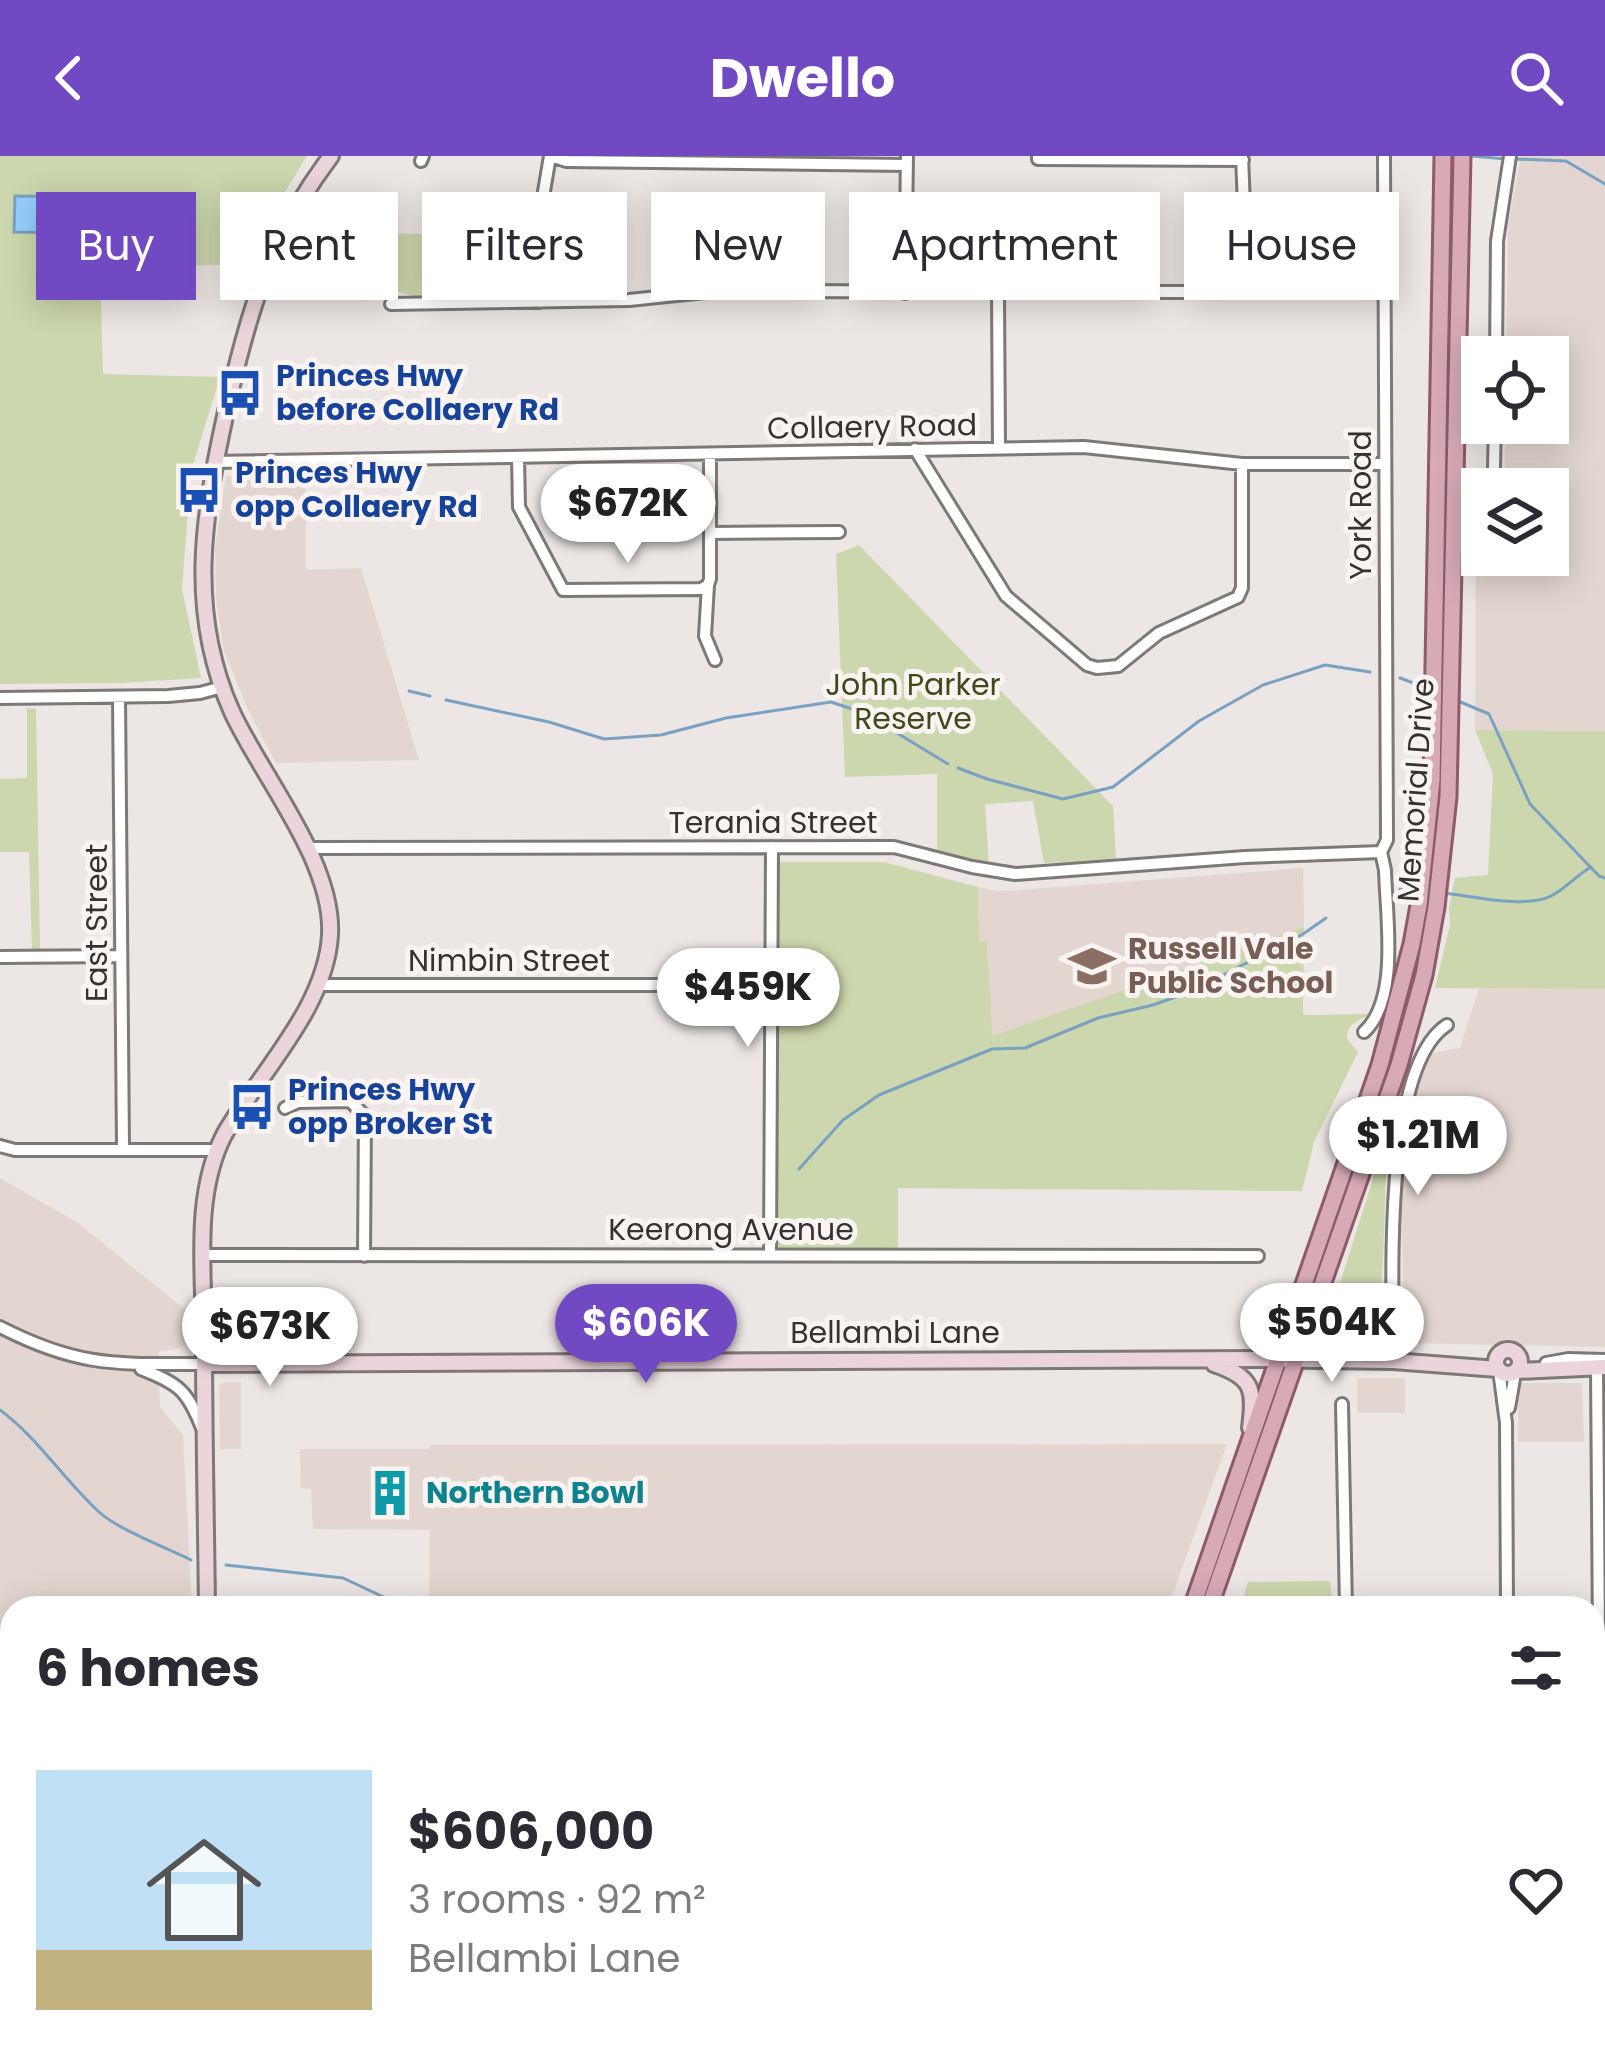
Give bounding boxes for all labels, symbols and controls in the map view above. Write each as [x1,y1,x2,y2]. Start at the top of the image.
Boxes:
text: Dwello [710,40,895,116]
icon: back [36,45,102,111]
icon: search [1503,45,1569,111]
chip: Buy [36,192,196,300]
chip: Rent [220,192,398,300]
chip: Filters [422,192,627,300]
chip: New [651,192,825,300]
chip: Apartment [849,192,1160,300]
chip: House [1184,192,1399,300]
map controls [1461,336,1569,576]
button: locate [1461,336,1569,444]
place label: Princes Hwy before Collaery Rd [276,354,559,431]
bus stop icon: Princes Hwy before Collaery Rd [215,368,265,418]
street label: Collaery Road [767,403,977,450]
street label: York Road [1339,430,1382,580]
place label: Princes Hwy opp Collaery Rd [235,451,478,528]
pin: $672K [544,464,712,566]
bus stop icon: Princes Hwy opp Collaery Rd [174,465,224,515]
button: layers [1461,468,1569,576]
text: $672K [568,475,688,530]
park label: John Parker Reserve [825,663,1001,740]
street label: Memorial Drive [1386,677,1445,903]
street label: Terania Street [668,801,878,844]
street label: East Street [75,844,118,1002]
place label: Russell Vale Public School [1128,927,1333,1004]
street label: Nimbin Street [408,939,610,982]
school or university icon: Russell Vale Public School [1067,941,1117,991]
pin: $459K [664,948,832,1050]
text: $459K [684,959,812,1014]
place label: Princes Hwy opp Broker St [288,1068,493,1145]
bus stop icon: Princes Hwy opp Broker St [227,1082,277,1132]
pin: $1.21M [1320,1096,1516,1198]
text: $1.21M [1356,1107,1480,1162]
street label: Keerong Avenue [608,1208,854,1251]
pin: $504K [1248,1283,1416,1385]
pin: $606K [562,1284,730,1386]
pin: $673K [186,1287,354,1389]
text: $504K [1267,1294,1397,1349]
text: $606K [582,1295,710,1350]
text: $673K [209,1298,331,1353]
street label: Bellambi Lane [790,1311,1000,1354]
building icon: Northern Bowl [365,1468,415,1518]
place label: Northern Bowl [426,1471,645,1514]
text: 6 homes [36,1632,260,1704]
icon: filters [1503,1635,1569,1701]
text: $606,000 [408,1795,654,1867]
icon: home [132,1818,276,1962]
icon: heart [1503,1857,1569,1923]
text: 3 rooms · 92 m² [408,1872,706,1927]
text: Bellambi Lane [408,1931,681,1986]

